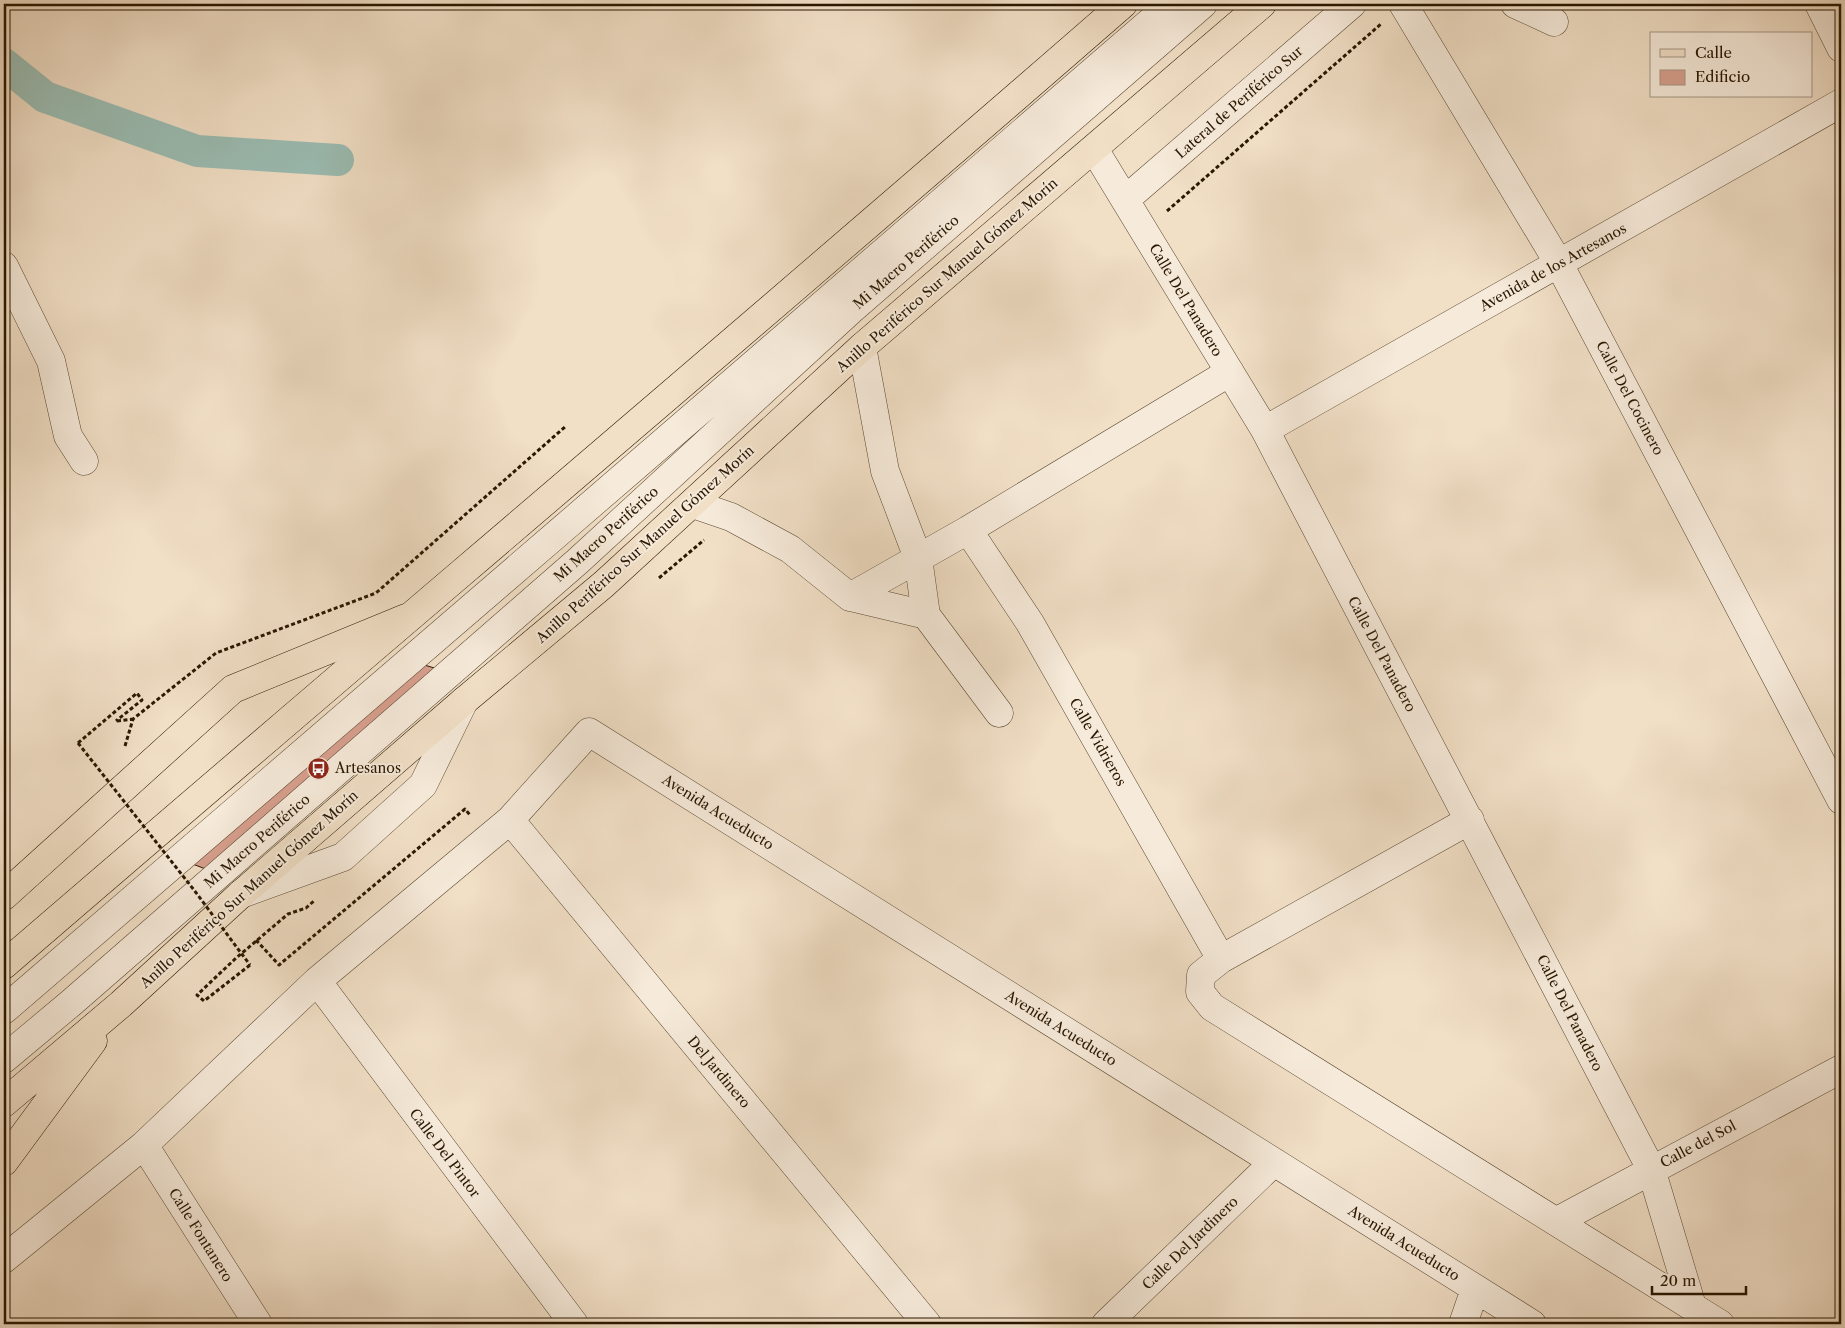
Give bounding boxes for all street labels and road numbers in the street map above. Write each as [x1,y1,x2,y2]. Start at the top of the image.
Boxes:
street label: Lateral de Periférico Sur [1172,42,1306,162]
street label: Anillo Periférico Sur Manuel Gómez Morín [832,174,1061,377]
street label: Mi Macro Periférico [849,211,963,313]
street label: Avenida de los Artesanos [1476,219,1630,315]
street label: Calle Del Panadero [1145,240,1227,360]
street label: Calle Del Cocinero [1592,338,1668,458]
street label: Anillo Periférico Sur Manuel Gómez Morín [531,441,758,647]
street label: Mi Macro Periférico [550,482,662,586]
street label: Calle Del Panadero [1344,593,1420,715]
street label: Calle Vidrieros [1066,695,1130,789]
street label: Avenida Acueducto [658,770,777,854]
street label: Anillo Periférico Sur Manuel Gómez Morín [135,786,362,992]
street label: Mi Macro Periférico [200,790,314,892]
street label: Calle Del Panadero [1533,952,1607,1074]
street label: Avenida Acueducto [1001,986,1120,1070]
street label: Del Jardinero [684,1032,754,1112]
street label: Calle Del Pintor [406,1105,484,1201]
street label: Calle del Sol [1657,1116,1739,1172]
street label: Calle Fontanero [165,1185,237,1285]
street label: Calle Del Jardinero [1138,1193,1242,1293]
street label: Avenida Acueducto [1344,1201,1463,1285]

